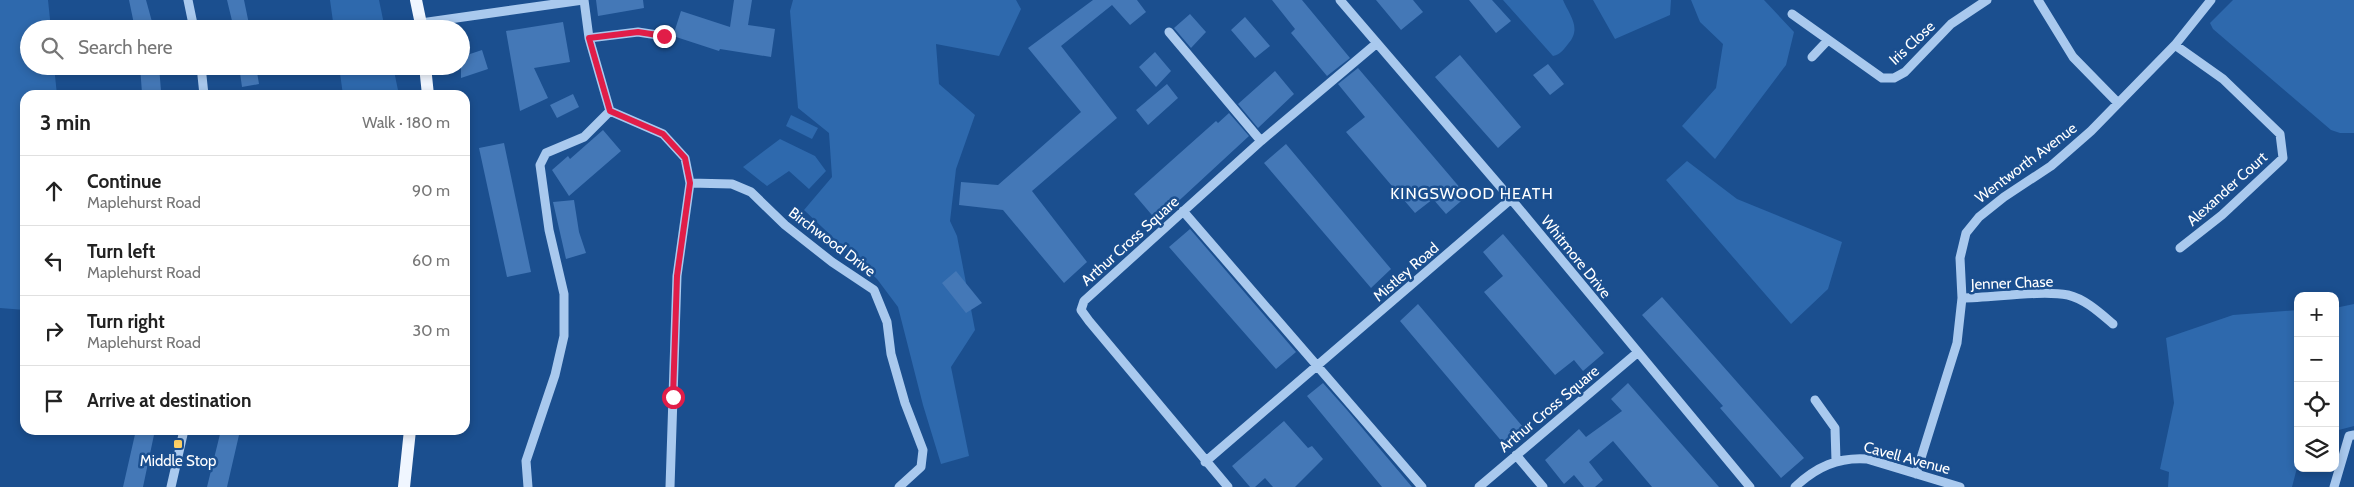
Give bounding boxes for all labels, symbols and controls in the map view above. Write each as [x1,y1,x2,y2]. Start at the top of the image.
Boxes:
street label: Iris Close [1885,17,1939,69]
search box [20,20,470,75]
route end [653,25,676,48]
icon: search [38,34,66,62]
text: Search here [78,36,172,59]
text: 3 min [40,110,91,135]
text: Walk · 180 m [362,113,450,132]
street label: Wentworth Avenue [1972,119,2081,207]
street label: Alexander Court [2183,148,2271,230]
text: Continue [87,170,161,193]
icon: ahead [40,177,68,205]
text: 90 m [412,181,450,200]
district label: KINGSWOOD HEATH [1390,184,1554,203]
street label: Arthur Cross Square [1077,192,1183,290]
text: Maplehurst Road [87,193,201,212]
street label: Birchwood Drive [785,203,879,281]
street label: Whitmore Drive [1537,212,1615,302]
street label: Mistley Road [1370,239,1442,305]
text: Turn left [87,240,155,263]
icon: left [40,247,68,275]
text: 60 m [412,251,450,270]
text: Maplehurst Road [87,263,201,282]
street label: Jenner Chase [1970,273,2054,293]
map controls [2294,292,2339,472]
button: + [2294,292,2339,337]
text: Turn right [87,310,165,333]
icon: right [40,317,68,345]
text: 30 m [413,321,450,340]
text: Maplehurst Road [87,333,201,352]
button: − [2294,337,2339,382]
street label: Arthur Cross Square [1495,362,1603,456]
button: locate [2294,382,2339,427]
route start [662,386,685,409]
icon: arrive [40,387,68,415]
text: Arrive at destination [87,389,251,412]
button: layers [2294,427,2339,472]
marker: Middle Stop [172,438,184,450]
street label: Cavell Avenue [1862,438,1953,478]
place label: Middle Stop [140,452,216,470]

